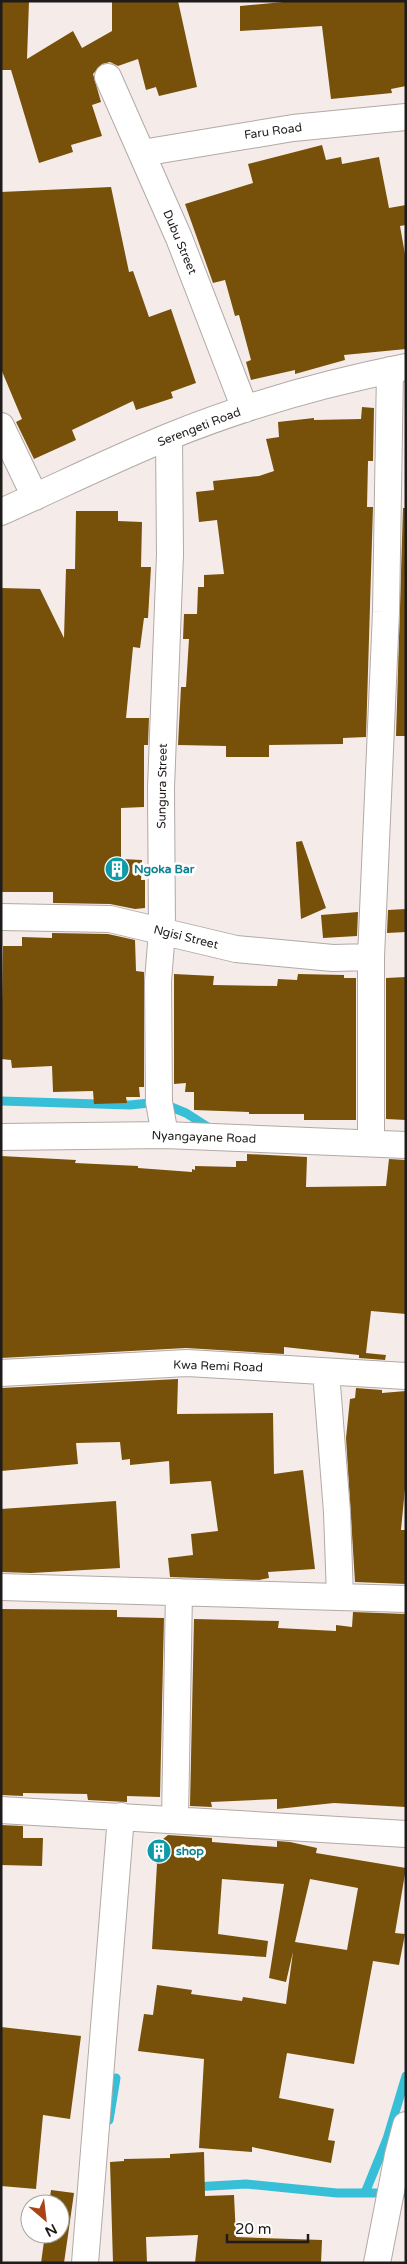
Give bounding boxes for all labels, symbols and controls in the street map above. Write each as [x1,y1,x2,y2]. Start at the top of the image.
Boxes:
street label: Faru Road [243,120,303,142]
street label: Dubu Street [160,208,200,277]
street label: Serengeti Road [155,405,243,449]
street label: Sungura Street [154,743,170,829]
building icon: Ngoka Bar [104,856,130,882]
place label: Ngoka Bar [134,862,195,877]
street label: Ngisi Street [152,922,220,952]
street label: Nyangayane Road [151,1128,257,1146]
street label: Kwa Remi Road [173,1357,263,1375]
building icon: shop [146,1838,172,1864]
place label: shop [176,1844,204,1859]
north arrow [20,2194,70,2244]
scale bar [227,2212,308,2244]
text: N [42,2220,60,2240]
text: 20 m [235,2220,272,2238]

